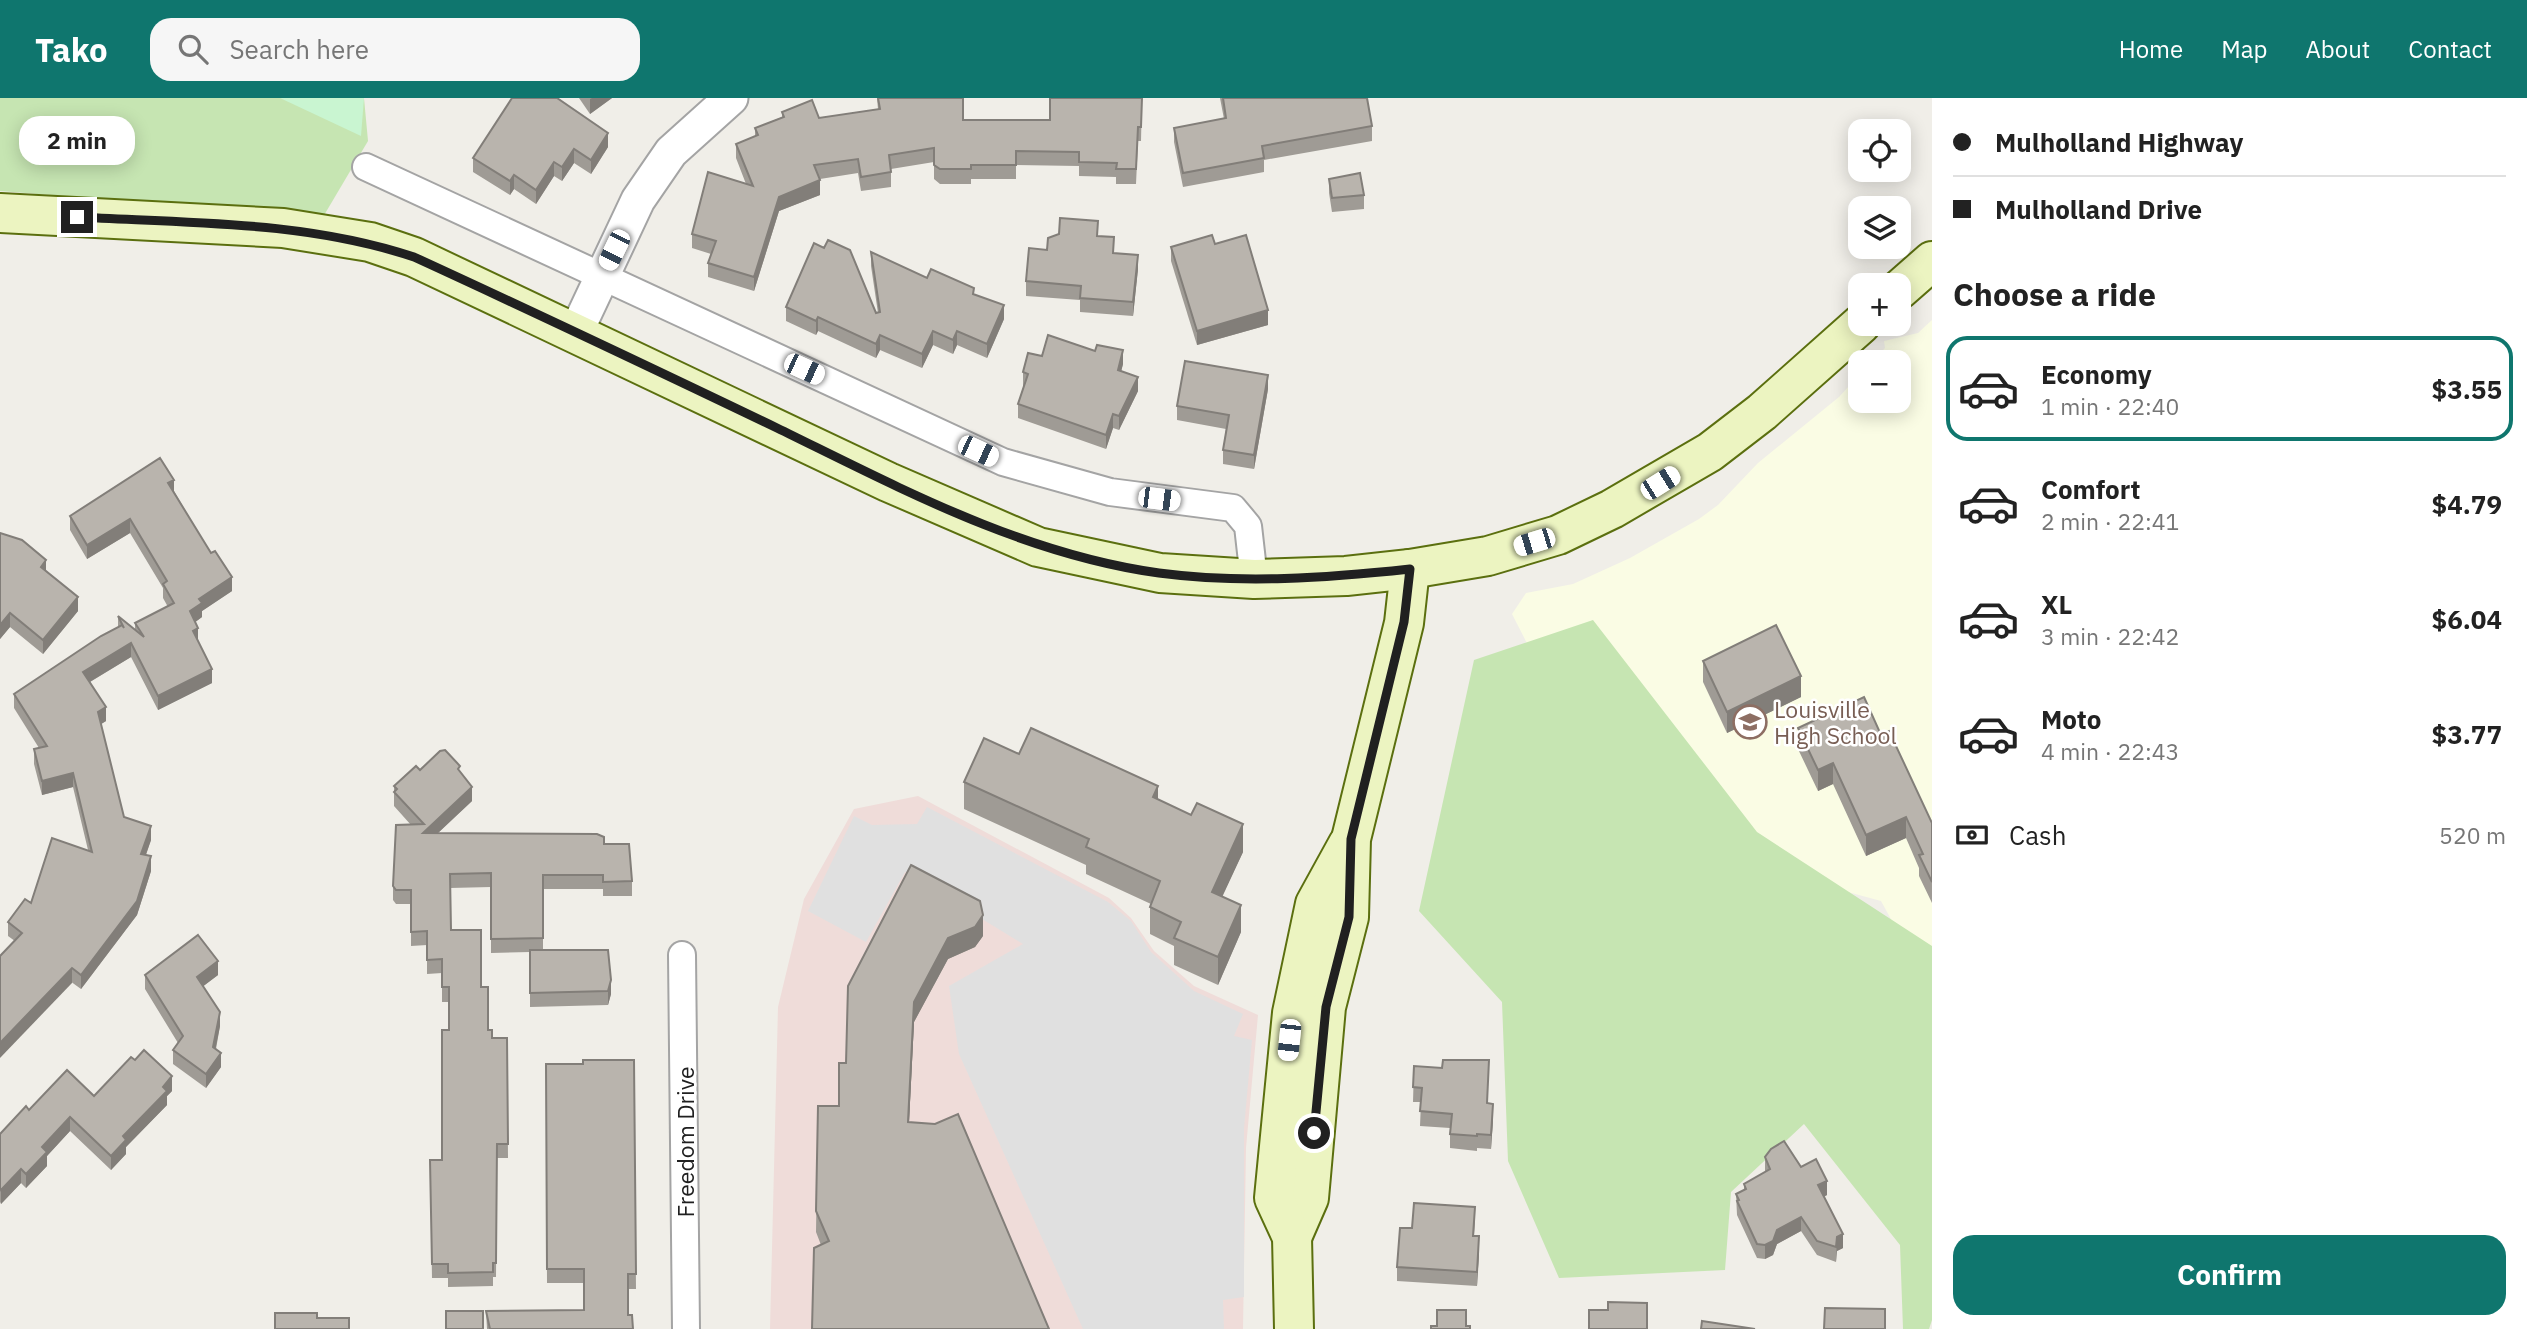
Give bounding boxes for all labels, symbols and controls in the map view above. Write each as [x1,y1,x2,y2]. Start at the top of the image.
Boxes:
search box [150,18,640,81]
text: Tako [35,28,108,71]
icon: search [174,30,212,68]
text: Search here [230,32,369,66]
text: Home [2119,33,2183,65]
text: Map [2221,33,2267,65]
text: About [2305,33,2370,65]
text: Contact [2408,33,2492,65]
callout: 2 min [19,116,135,164]
map controls [1848,119,1911,413]
button: locate [1848,119,1911,182]
text: 2 min [47,125,107,155]
text: Mulholland Highway [1995,125,2244,159]
text: Mulholland Drive [1995,192,2202,226]
button: layers [1848,196,1911,259]
route end [61,201,93,233]
car [596,227,633,273]
button: + [1848,273,1911,336]
text: Choose a ride [1953,273,2156,315]
button: − [1848,350,1911,413]
car [781,351,828,387]
icon: car [1957,357,2020,420]
text: Economy [2041,357,2152,391]
text: $3.55 [2432,372,2502,406]
text: 1 min · 22:40 [2041,391,2179,421]
car [955,433,1002,469]
car [1637,463,1684,503]
icon: car [1957,472,2020,535]
text: Comfort [2041,472,2140,506]
car [1137,486,1182,512]
text: $4.79 [2432,487,2502,521]
text: 2 min · 22:41 [2041,506,2179,536]
car [1511,526,1558,558]
icon: car [1957,587,2020,650]
text: XL [2041,587,2072,621]
text: $6.04 [2432,602,2502,636]
text: 3 min · 22:42 [2041,621,2179,651]
place label: Louisville High School [1774,694,1897,750]
icon: car [1957,702,2020,765]
text: Moto [2041,702,2101,736]
school or university icon: Louisville High School [1731,703,1769,741]
text: $3.77 [2432,717,2502,751]
text: 4 min · 22:43 [2041,736,2179,766]
icon: cash [1953,816,1991,854]
text: Cash [2009,818,2066,852]
text: 520 m [2439,820,2506,850]
car [1277,1018,1302,1062]
street label: Freedom Drive [670,1066,700,1218]
route start [1298,1117,1330,1149]
button: Confirm [1953,1235,2506,1315]

